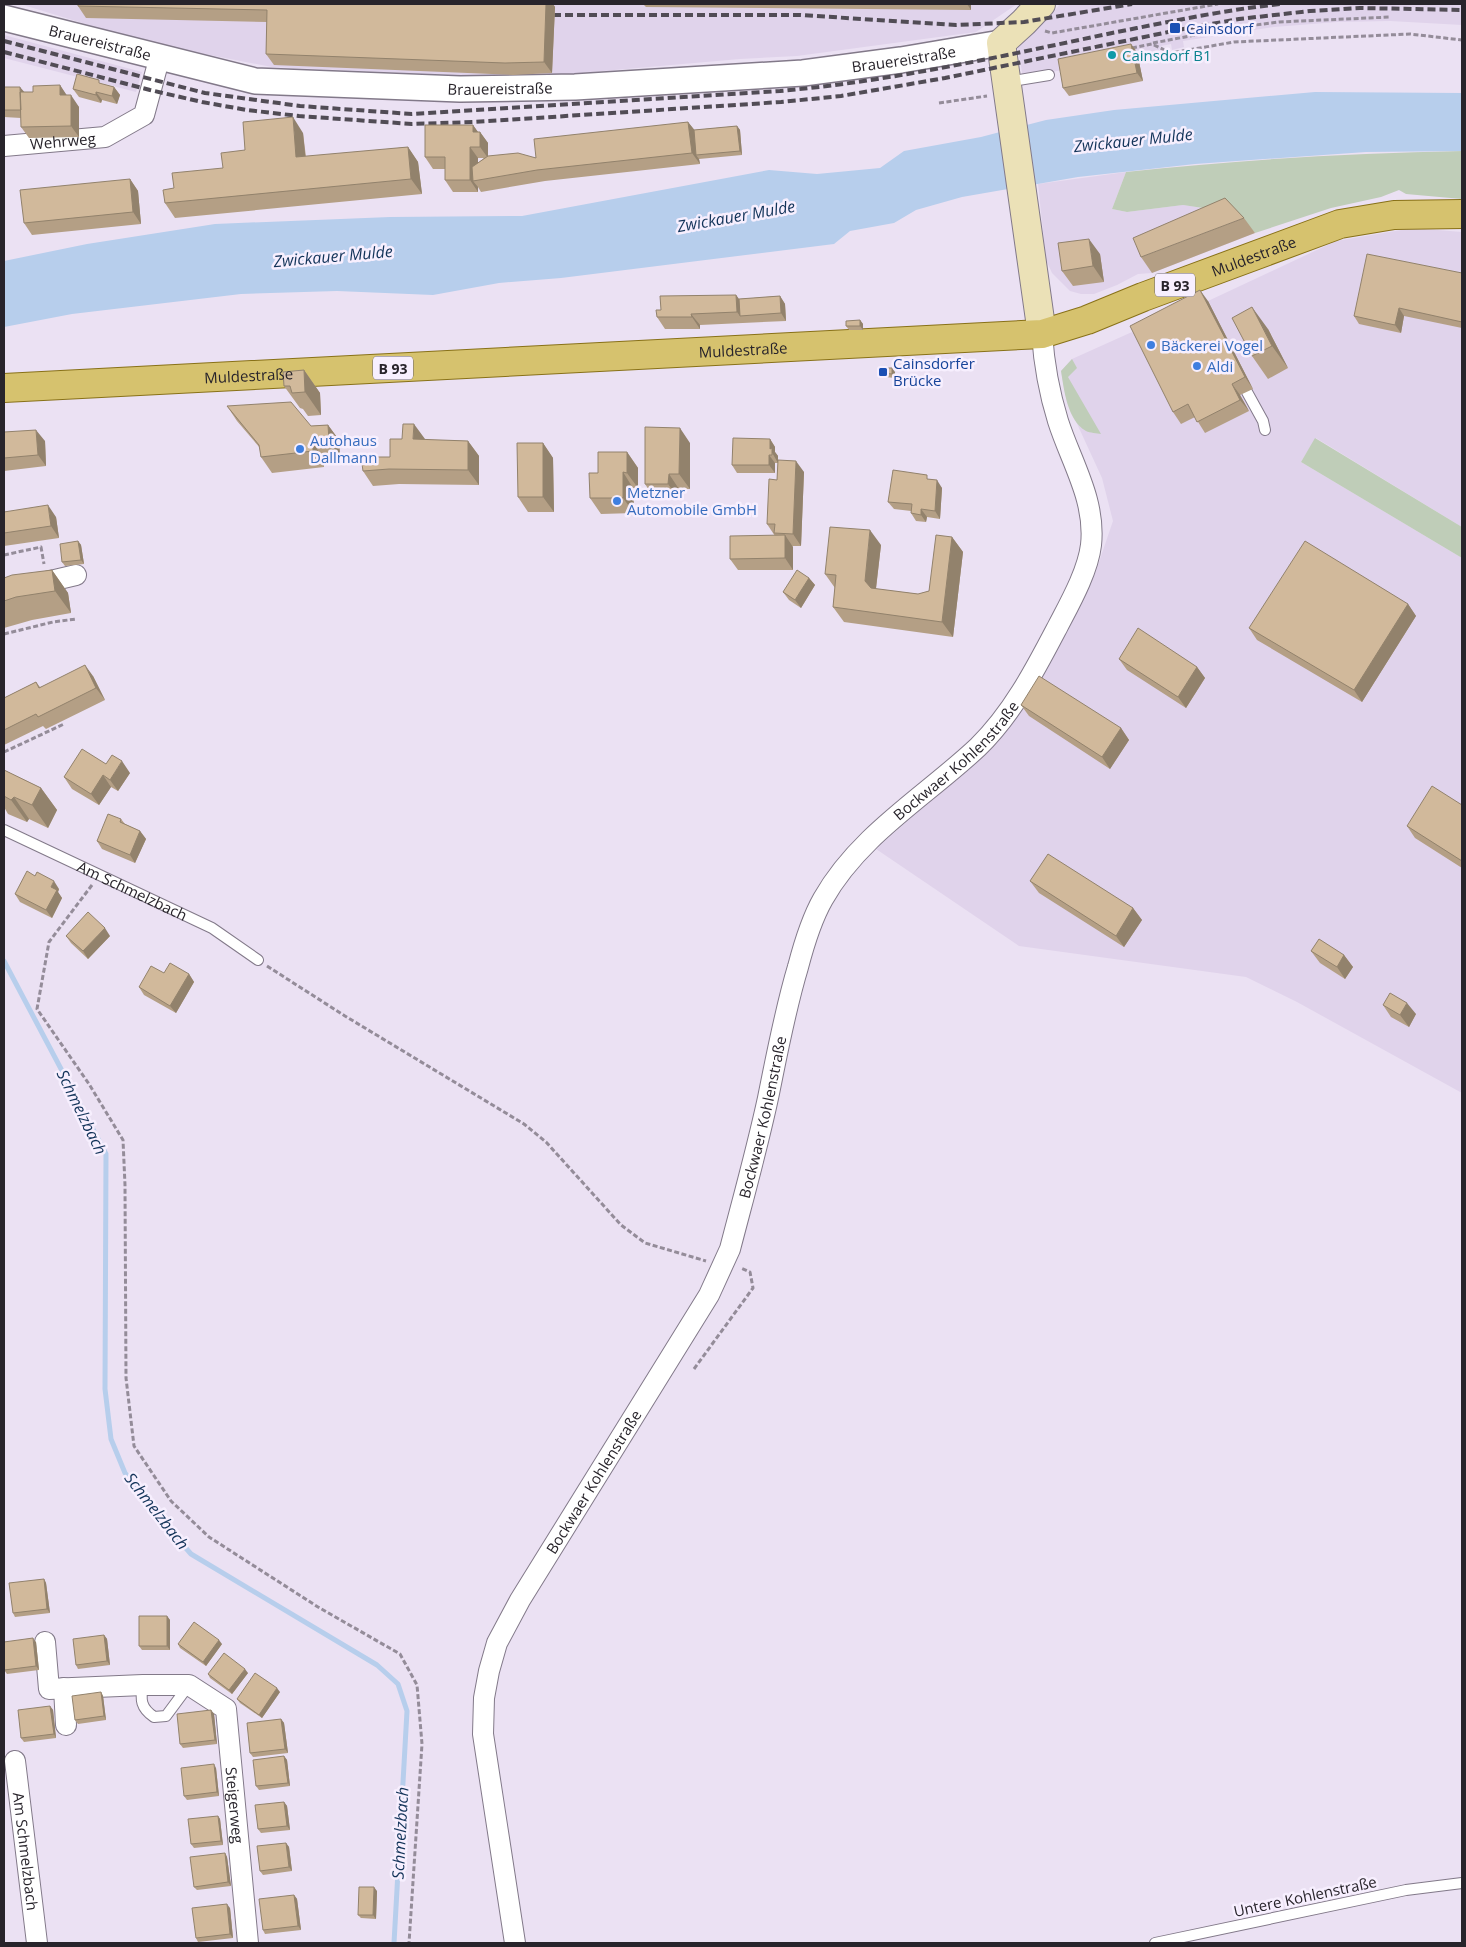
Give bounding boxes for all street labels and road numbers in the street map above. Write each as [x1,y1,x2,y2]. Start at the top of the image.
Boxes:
street label: Brauereistraße [47,20,153,65]
street label: Brauereistraße [850,41,957,76]
street label: Brauereistraße [447,77,553,99]
street label: Wehrweg [29,128,96,154]
street label: Muldestraße [1208,231,1299,281]
road number: B 93 [1155,274,1195,296]
street label: Muldestraße [698,337,788,362]
road number: B 93 [373,356,413,379]
street label: Muldestraße [204,363,294,388]
street label: Bockwaer Kohlenstraße [889,697,1023,824]
street label: Am Schmelzbach [74,856,191,925]
street label: Bockwaer Kohlenstraße [734,1034,790,1200]
street label: Bockwaer Kohlenstraße [541,1406,646,1557]
street label: Steigerweg [221,1766,249,1844]
street label: Am Schmelzbach [9,1791,43,1912]
street label: Untere Kohlenstraße [1232,1871,1378,1921]

